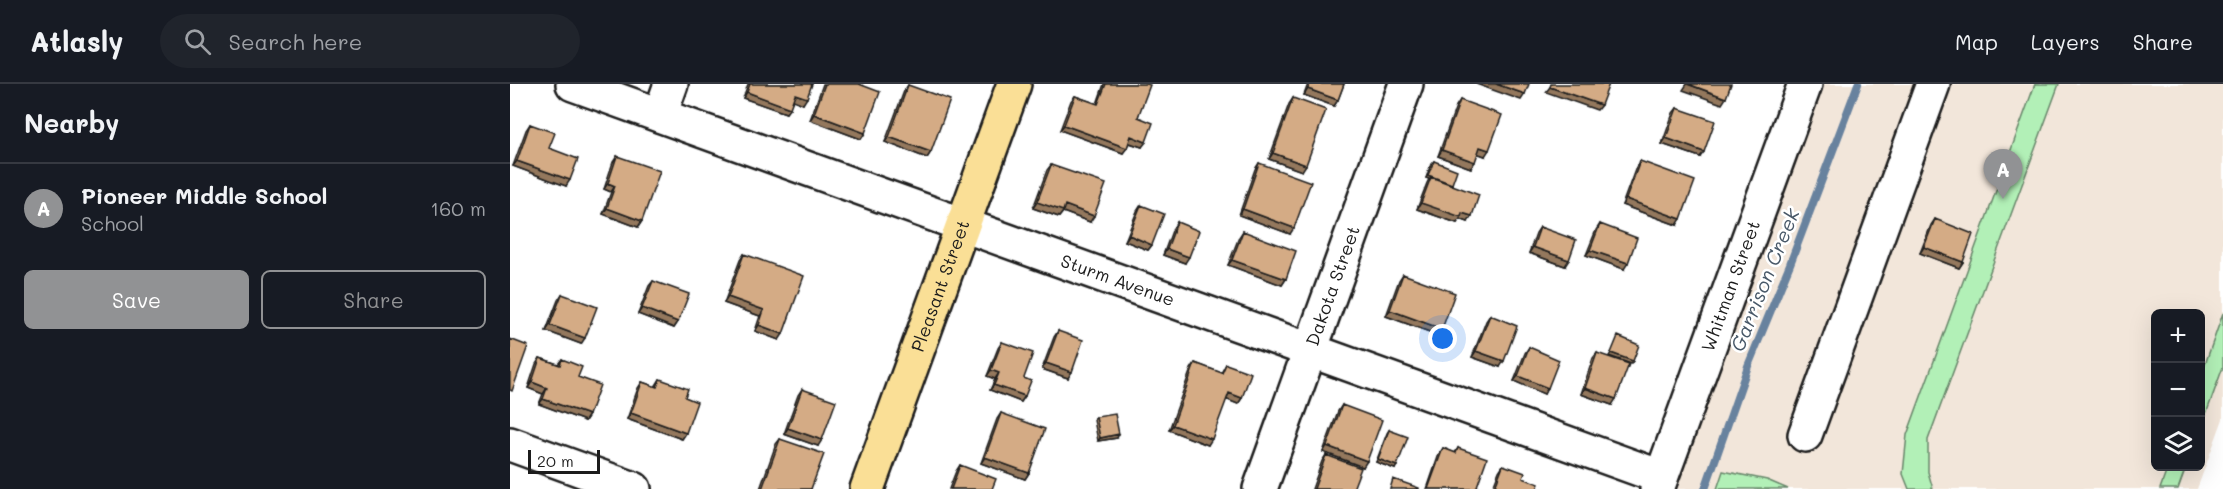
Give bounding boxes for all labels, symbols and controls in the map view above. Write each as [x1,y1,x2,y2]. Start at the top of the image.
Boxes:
search box [160,14,580,68]
text: Atlasly [30,23,124,59]
icon: search [181,25,214,58]
text: Search here [229,27,362,56]
text: Map [1955,28,1998,55]
text: Layers [2031,28,2100,55]
text: Share [2133,28,2193,55]
text: Nearby [24,106,119,140]
pin: A [1984,150,2022,199]
text: Pioneer Middle School [81,181,327,210]
text: A [37,195,50,221]
text: 160 m [430,195,486,221]
water label: Garrison Creek [1724,204,1805,355]
text: School [81,210,144,236]
street label: Pleasant Street [905,216,975,355]
street label: Whitman Street [1695,217,1765,355]
street label: Dakota Street [1300,222,1365,349]
street label: Sturm Avenue [1058,248,1178,311]
button: Save [24,270,249,329]
button: Share [261,270,486,329]
map controls [2151,309,2205,471]
button: + [2151,309,2205,363]
your location [1428,324,1457,353]
button: − [2151,363,2205,417]
button: layers [2151,417,2205,471]
scale bar [528,447,600,474]
text: 20 m [537,450,574,471]

